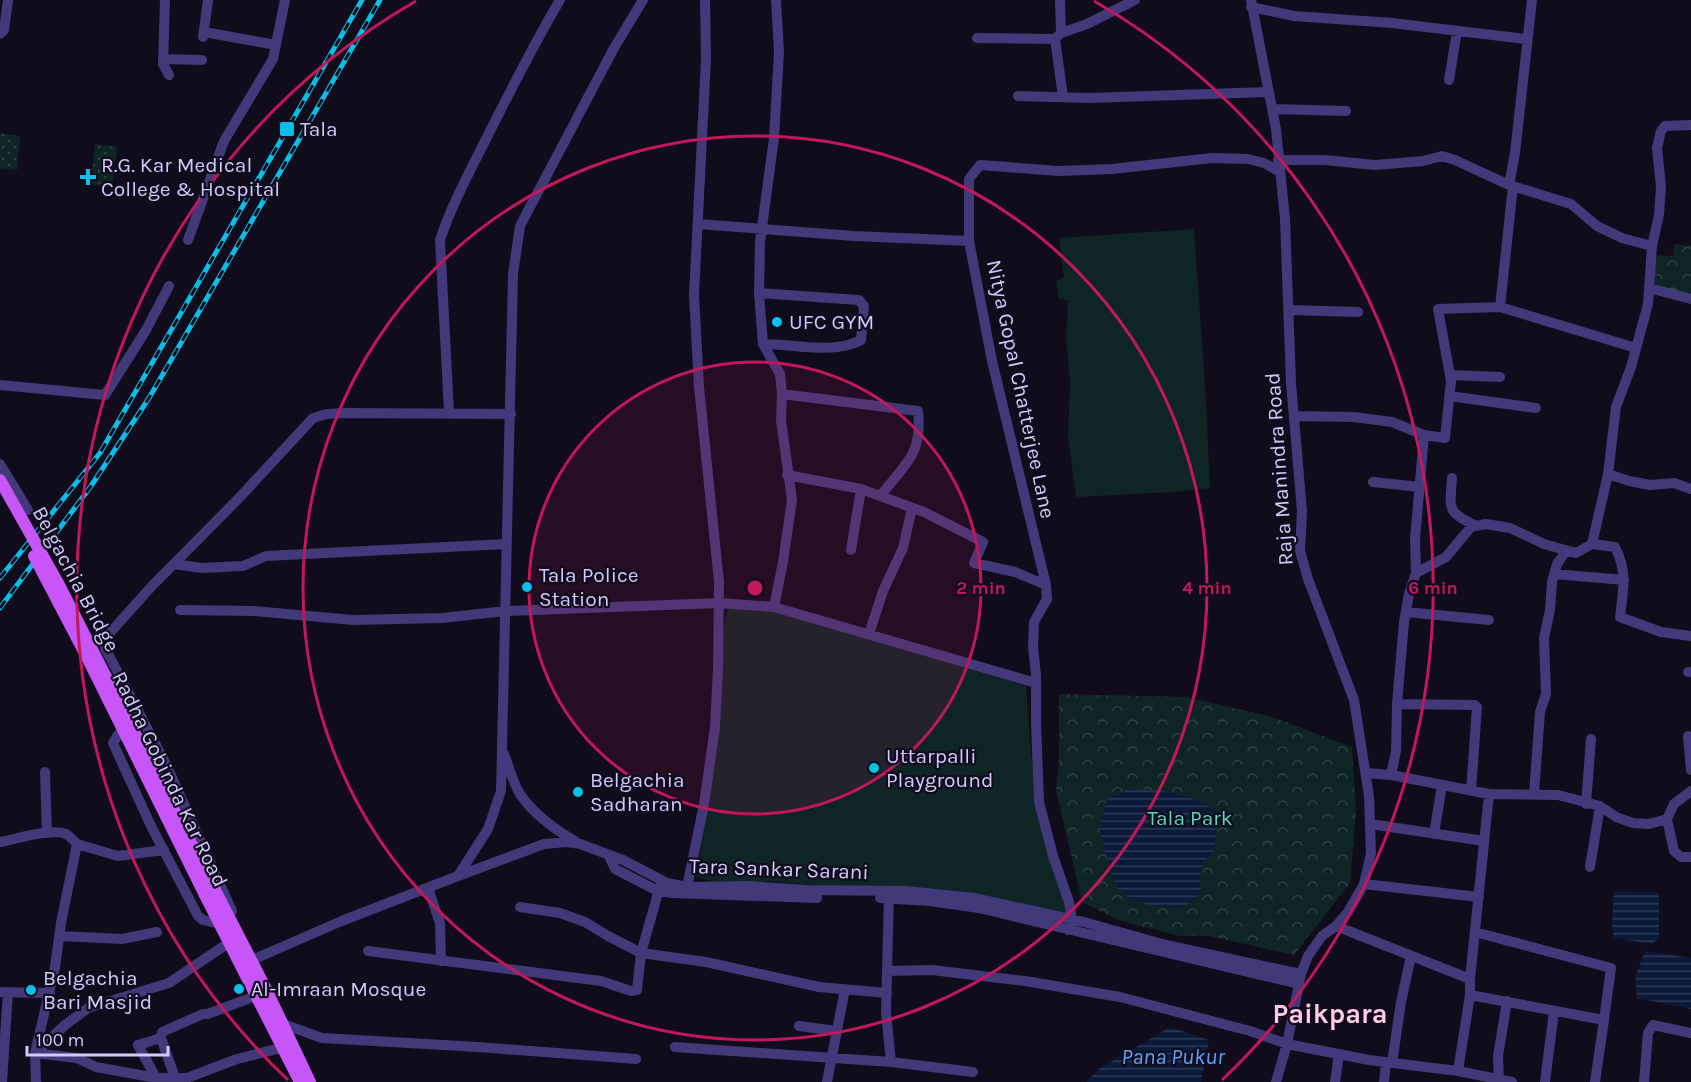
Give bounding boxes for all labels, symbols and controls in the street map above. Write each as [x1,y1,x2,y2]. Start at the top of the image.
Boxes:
place label: Tala [300,117,338,141]
marker: Tala [278,120,296,138]
place label: R.G. Kar Medical College & Hospital [101,153,280,201]
marker: R.G. Kar Medical College & Hospital [79,168,97,186]
street label: Nitya Gopal Chatterjee Lane [982,257,1060,521]
place label: UFC GYM [789,310,874,334]
marker: UFC GYM [770,315,784,329]
street label: Raja Manindra Road [1260,372,1298,566]
street label: Belgachia Bridge [28,502,124,656]
place label: Tala Police Station [539,563,639,611]
text: 2 min [956,577,1006,599]
text: 4 min [1182,577,1232,599]
text: 6 min [1408,577,1458,599]
centre of rings [745,578,765,598]
marker: Tala Police Station [520,580,534,594]
street label: Radha Gobinda Kar Road [107,667,233,891]
place label: Uttarpalli Playground [886,744,993,792]
marker: Uttarpalli Playground [867,761,881,775]
place label: Belgachia Sadharan [590,768,684,816]
marker: Belgachia Sadharan [571,785,585,799]
park label: Tala Park [1147,806,1233,830]
street label: Tara Sankar Sarani [689,854,869,884]
place label: Belgachia Bari Masjid [43,966,152,1014]
place label: Al-Imraan Mosque [251,977,426,1001]
marker: Al-Imraan Mosque [232,982,246,996]
marker: Belgachia Bari Masjid [24,983,38,997]
district label: Paikpara [1273,998,1387,1030]
scale bar [27,1019,168,1057]
text: 100 m [36,1029,84,1051]
water label: Pana Pukur [1121,1044,1226,1070]

